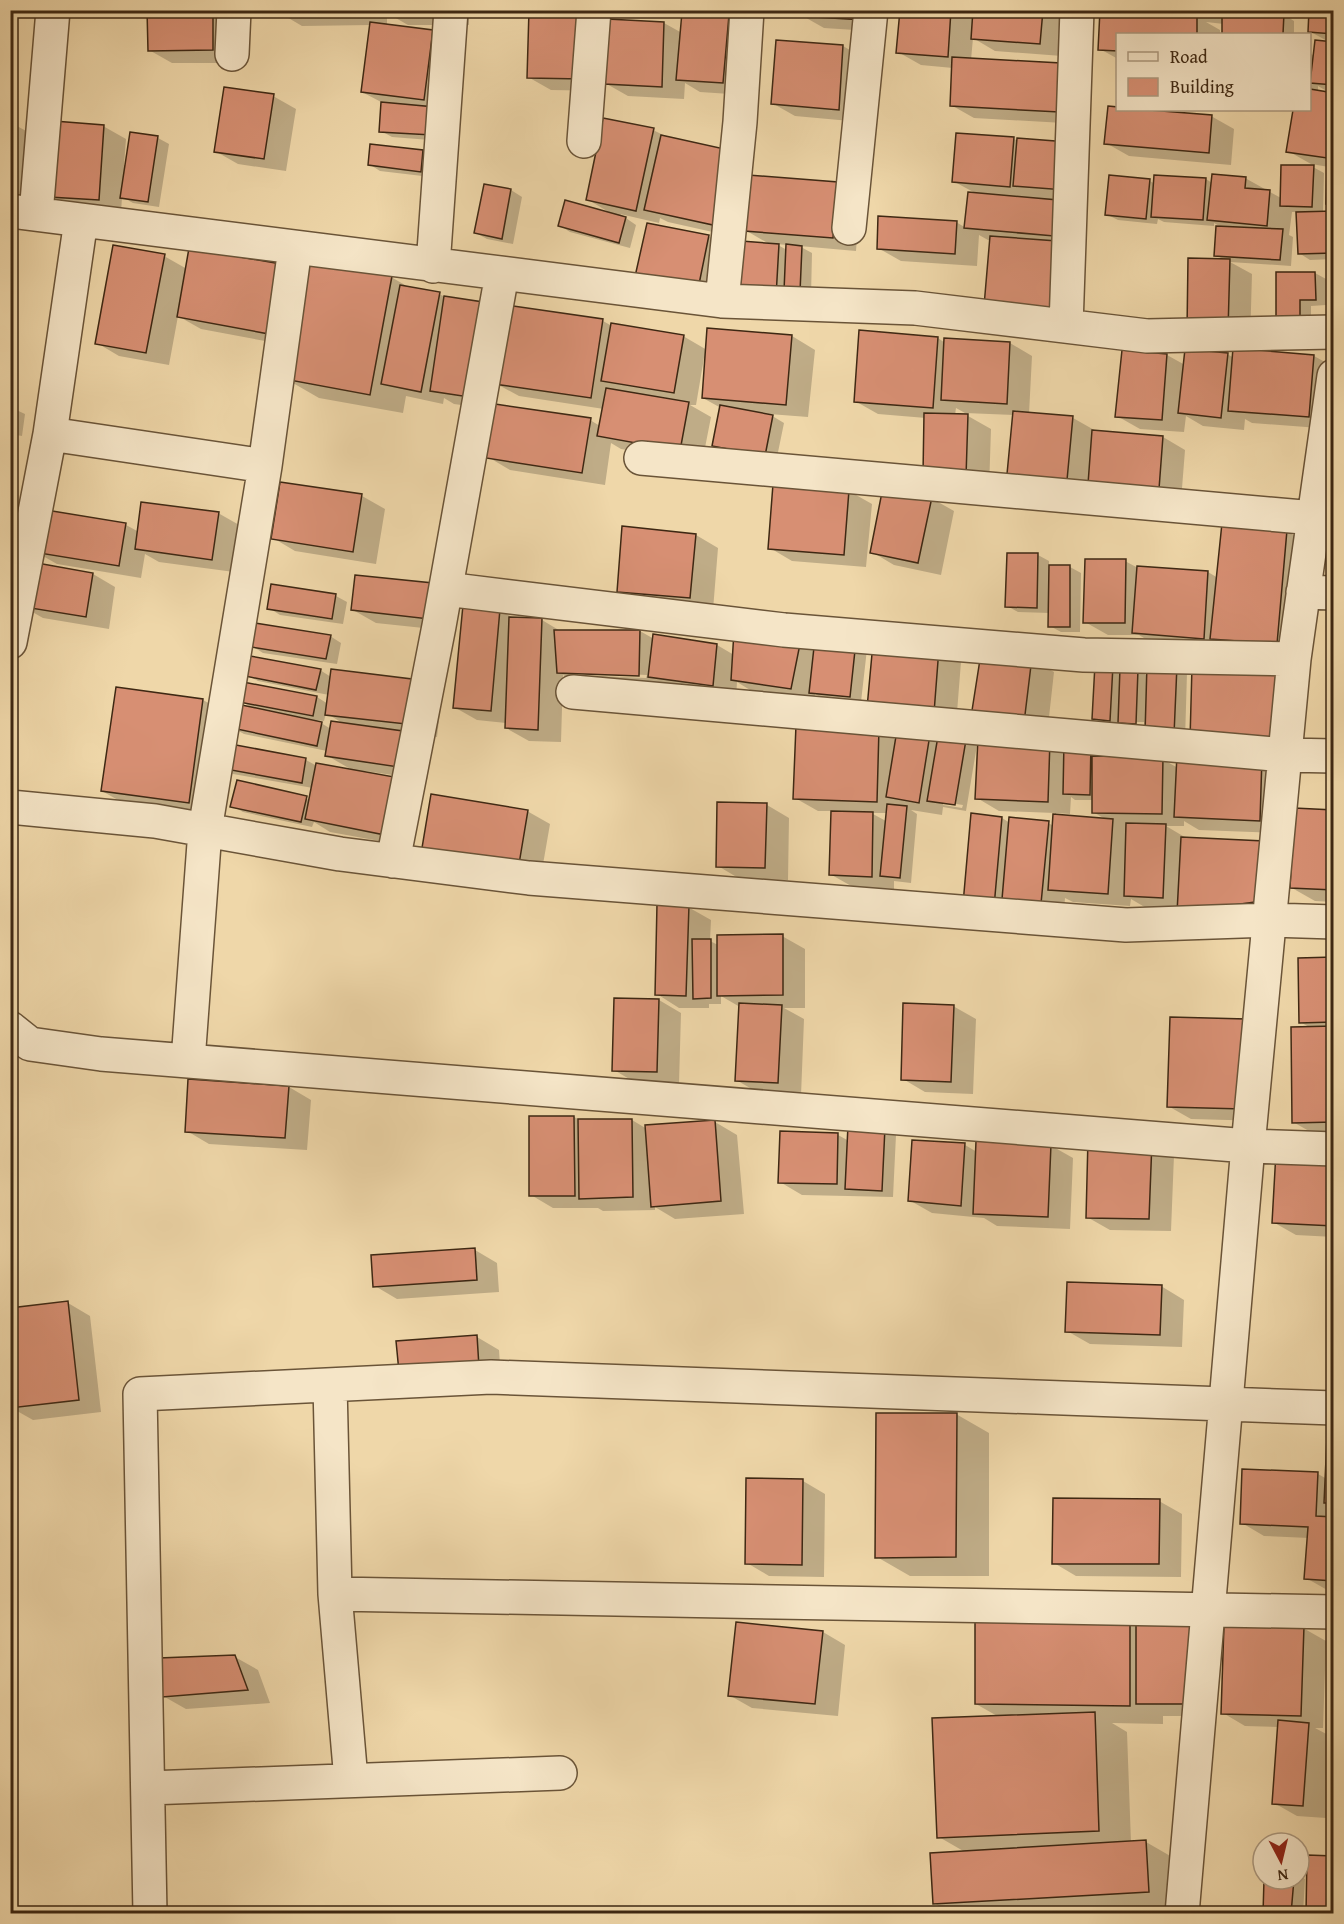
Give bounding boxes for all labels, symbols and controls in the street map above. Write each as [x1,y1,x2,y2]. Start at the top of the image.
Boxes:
legend [1116,33,1311,111]
text: Road [1170,43,1208,70]
text: Building [1170,73,1234,100]
north arrow [1251,1831,1311,1891]
text: N [1276,1863,1290,1888]

